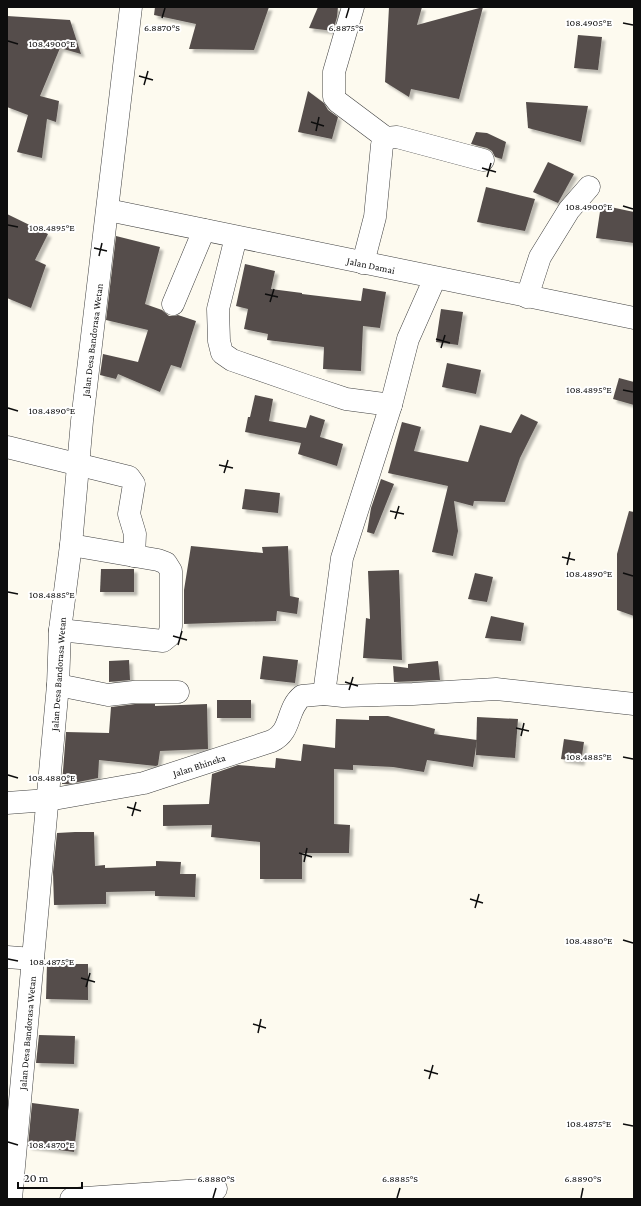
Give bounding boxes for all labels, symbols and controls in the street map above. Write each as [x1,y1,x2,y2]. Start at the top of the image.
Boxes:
text: 108.4905°E [566,17,612,28]
text: 6.8870°S [144,22,180,33]
text: 6.8875°S [329,22,364,33]
text: 108.4900°E [29,38,76,49]
text: 108.4900°E [566,201,613,212]
text: 108.4895°E [29,222,75,233]
street label: Jalan Damai [345,255,396,276]
street label: Jalan Desa Bandorasa Wetan [80,282,105,398]
text: 108.4895°E [566,384,612,395]
text: 108.4890°E [29,405,76,416]
text: 108.4890°E [566,568,613,579]
text: 108.4885°E [29,589,75,600]
street label: Jalan Desa Bandorasa Wetan [49,616,68,732]
text: 108.4885°E [566,751,612,762]
street label: Jalan Bhineka [171,752,227,779]
text: 108.4880°E [29,772,76,783]
text: 108.4880°E [566,935,613,946]
text: 108.4875°E [30,956,75,967]
street label: Jalan Desa Bandorasa Wetan [17,975,38,1091]
text: 108.4875°E [567,1118,612,1129]
text: 108.4870°E [29,1139,75,1150]
scale bar [18,1164,82,1190]
text: 20 m [24,1171,49,1185]
text: 6.8880°S [197,1173,235,1184]
text: 6.8885°S [382,1173,418,1184]
text: 6.8890°S [565,1173,602,1184]

